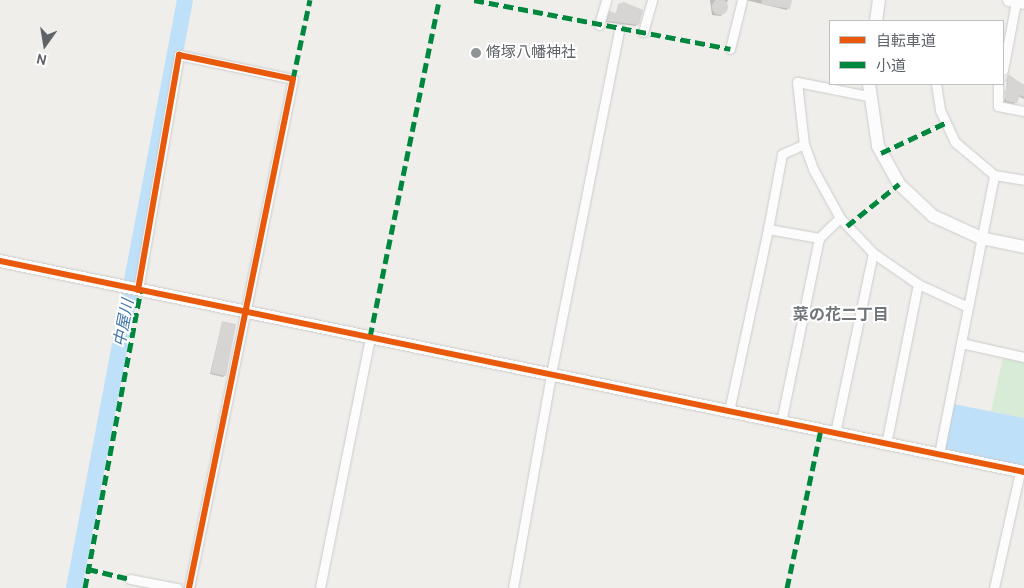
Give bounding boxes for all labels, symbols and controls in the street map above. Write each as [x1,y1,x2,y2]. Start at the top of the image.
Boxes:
north arrow [20,20,70,70]
legend [829,20,1004,85]
text: 自転車道 [876,32,936,50]
place label: 脩塚八幡神社 [486,44,576,62]
marker: 脩塚八幡神社 [470,47,482,59]
text: N [35,50,48,69]
text: 小道 [876,57,906,75]
water label: 中屋川 [110,298,138,348]
district label: 菜の花二丁目 [793,305,889,325]

